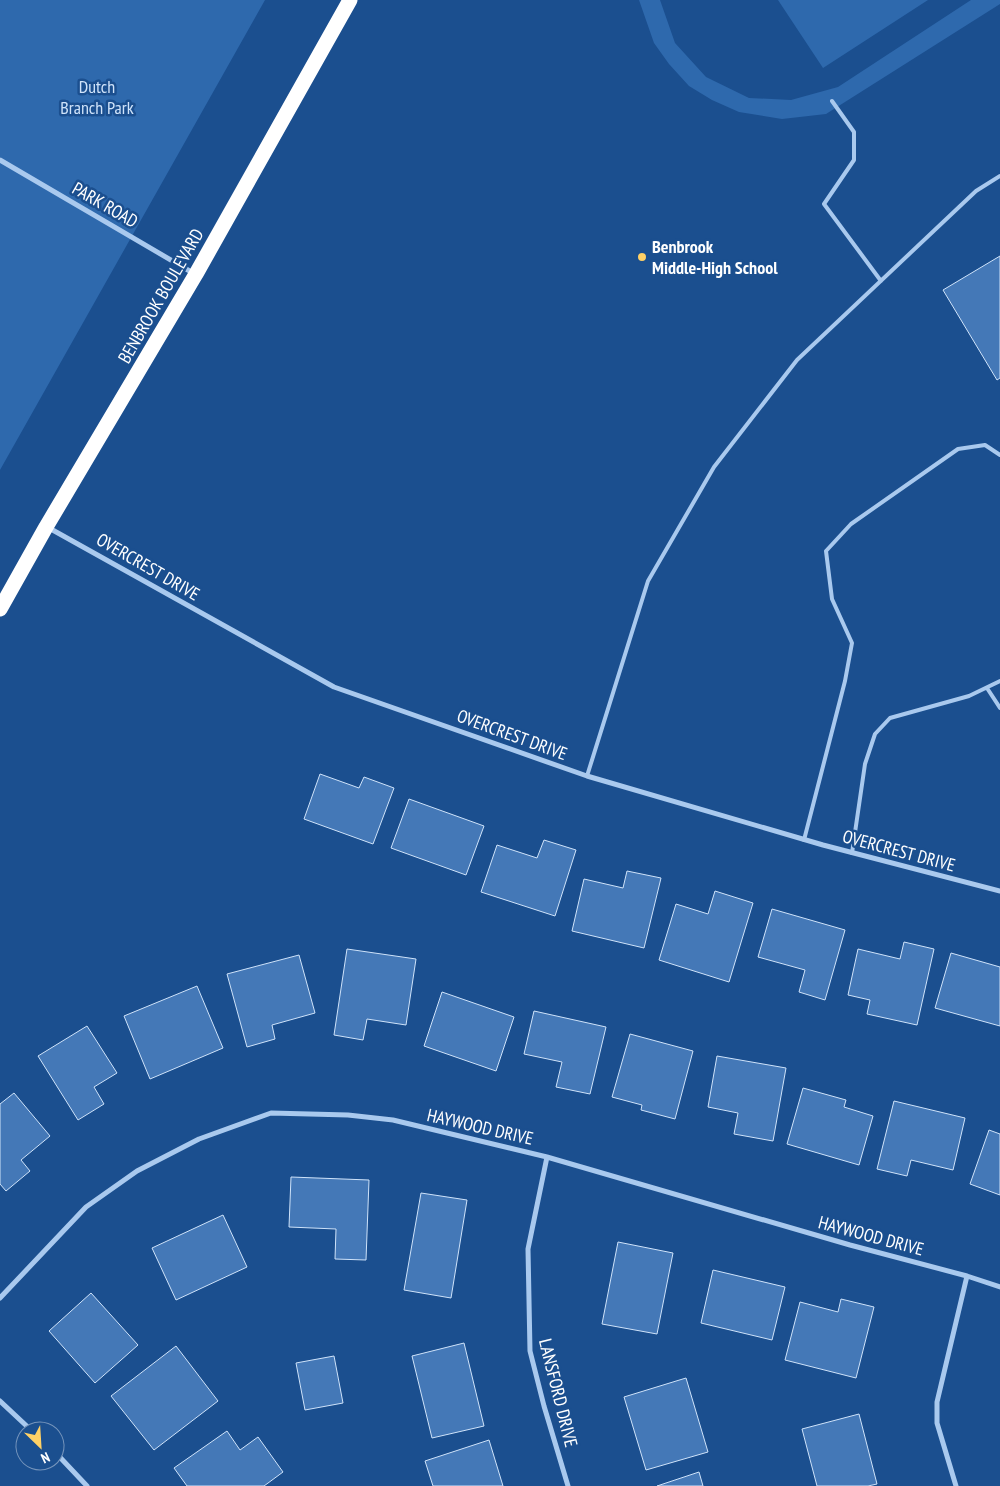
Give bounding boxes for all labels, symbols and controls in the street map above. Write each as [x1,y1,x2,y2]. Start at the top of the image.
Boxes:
park label: Dutch Branch Park [60,75,134,119]
street label: PARK ROAD [68,177,142,233]
street label: BENBROOK BOULEVARD [113,224,208,367]
place label: Benbrook Middle-High School [652,235,778,279]
marker: Benbrook Middle-High School [636,251,648,263]
street label: OVERCREST DRIVE [92,528,204,605]
street label: OVERCREST DRIVE [454,704,570,765]
street label: OVERCREST DRIVE [840,824,958,877]
street label: HAYWOOD DRIVE [425,1103,535,1150]
street label: HAYWOOD DRIVE [816,1210,926,1261]
street label: LANSFORD DRIVE [534,1336,583,1450]
north arrow [15,1421,65,1471]
text: N [38,1448,53,1468]

